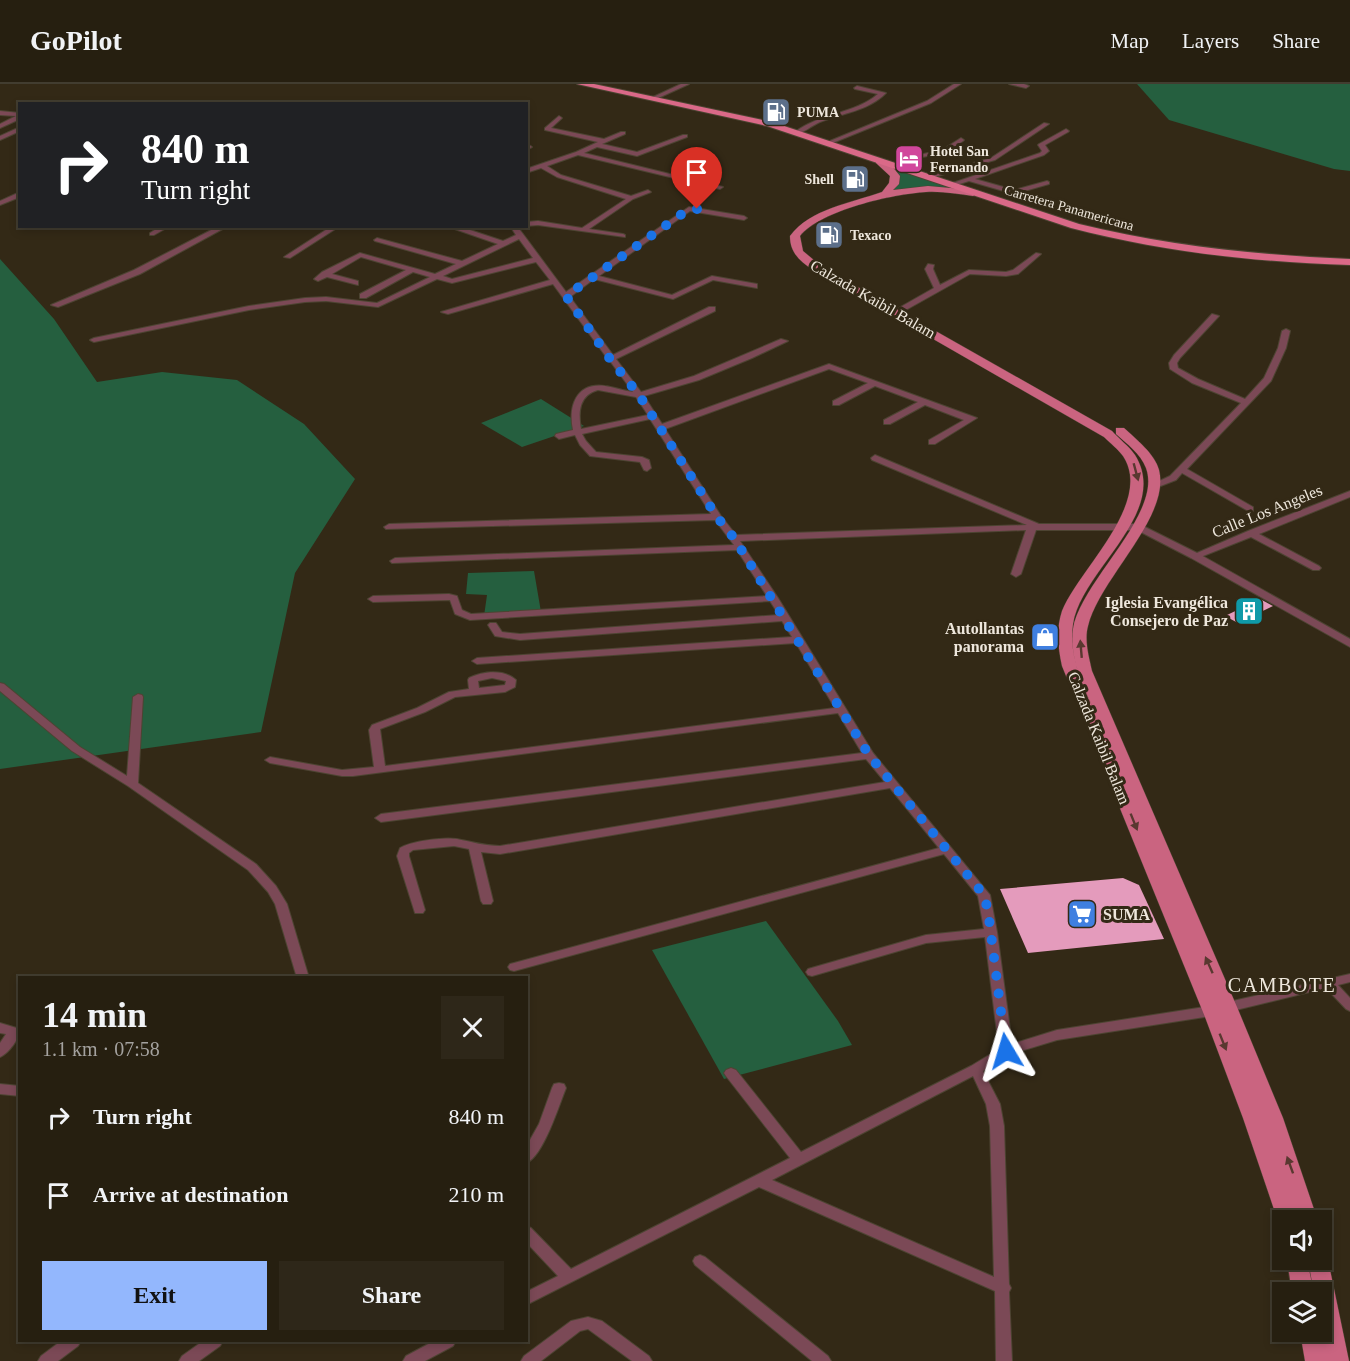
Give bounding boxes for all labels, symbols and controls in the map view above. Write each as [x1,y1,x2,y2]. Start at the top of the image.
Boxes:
text: GoPilot [30,25,122,56]
text: Map [1111,29,1149,53]
text: Layers [1182,29,1239,53]
text: Share [1272,29,1320,53]
fuel station icon: PUMA [760,96,792,128]
place label: PUMA [797,105,840,120]
icon: right [42,126,120,204]
text: 840 m [141,126,250,172]
hotel icon: Hotel San Fernando [893,143,925,175]
place label: Hotel San Fernando [930,144,989,175]
pin [671,147,722,209]
icon: arrive [680,156,713,189]
fuel station icon: Shell [839,163,871,195]
place label: Shell [804,172,834,187]
text: Turn right [141,175,250,205]
street label: Carretera Panamericana [1002,182,1136,234]
fuel station icon: Texaco [813,219,845,251]
place label: Texaco [850,228,891,243]
street label: Calzada Kaibil Balam [808,256,939,342]
one-way arrow [1132,463,1141,481]
street label: Calle Los Angeles [1209,481,1325,542]
place label: Iglesia Evangélica Consejero de Paz [1105,594,1228,630]
building icon: Iglesia Evangélica Consejero de Paz [1233,595,1265,627]
place label: Autollantas panorama [945,620,1024,656]
shop icon: Autollantas panorama [1029,621,1061,653]
one-way arrow [1077,639,1086,658]
street label: Calzada Kaibil Balam [1065,669,1134,807]
one-way arrow [1129,814,1139,832]
supermarket icon: SUMA [1066,898,1098,930]
place label: SUMA [1103,906,1151,923]
one-way arrow [1205,957,1214,974]
district label: CAMBOTE [1228,974,1336,996]
text: 14 min [42,995,147,1035]
button: close [441,996,504,1059]
position arrow [974,1019,1038,1083]
one-way arrow [1219,1033,1228,1051]
text: 1.1 km · 07:58 [42,1038,160,1060]
icon: right [42,1101,75,1134]
text: Turn right [93,1104,192,1129]
text: 840 m [448,1104,504,1129]
one-way arrow [1285,1156,1295,1174]
icon: arrive [42,1179,75,1212]
text: Arrive at destination [93,1182,289,1207]
text: 210 m [448,1182,504,1207]
map controls [1272,1210,1332,1342]
button: sound [1272,1210,1332,1270]
button: Exit [42,1261,267,1330]
button: Share [279,1261,504,1330]
button: layers [1272,1282,1332,1342]

